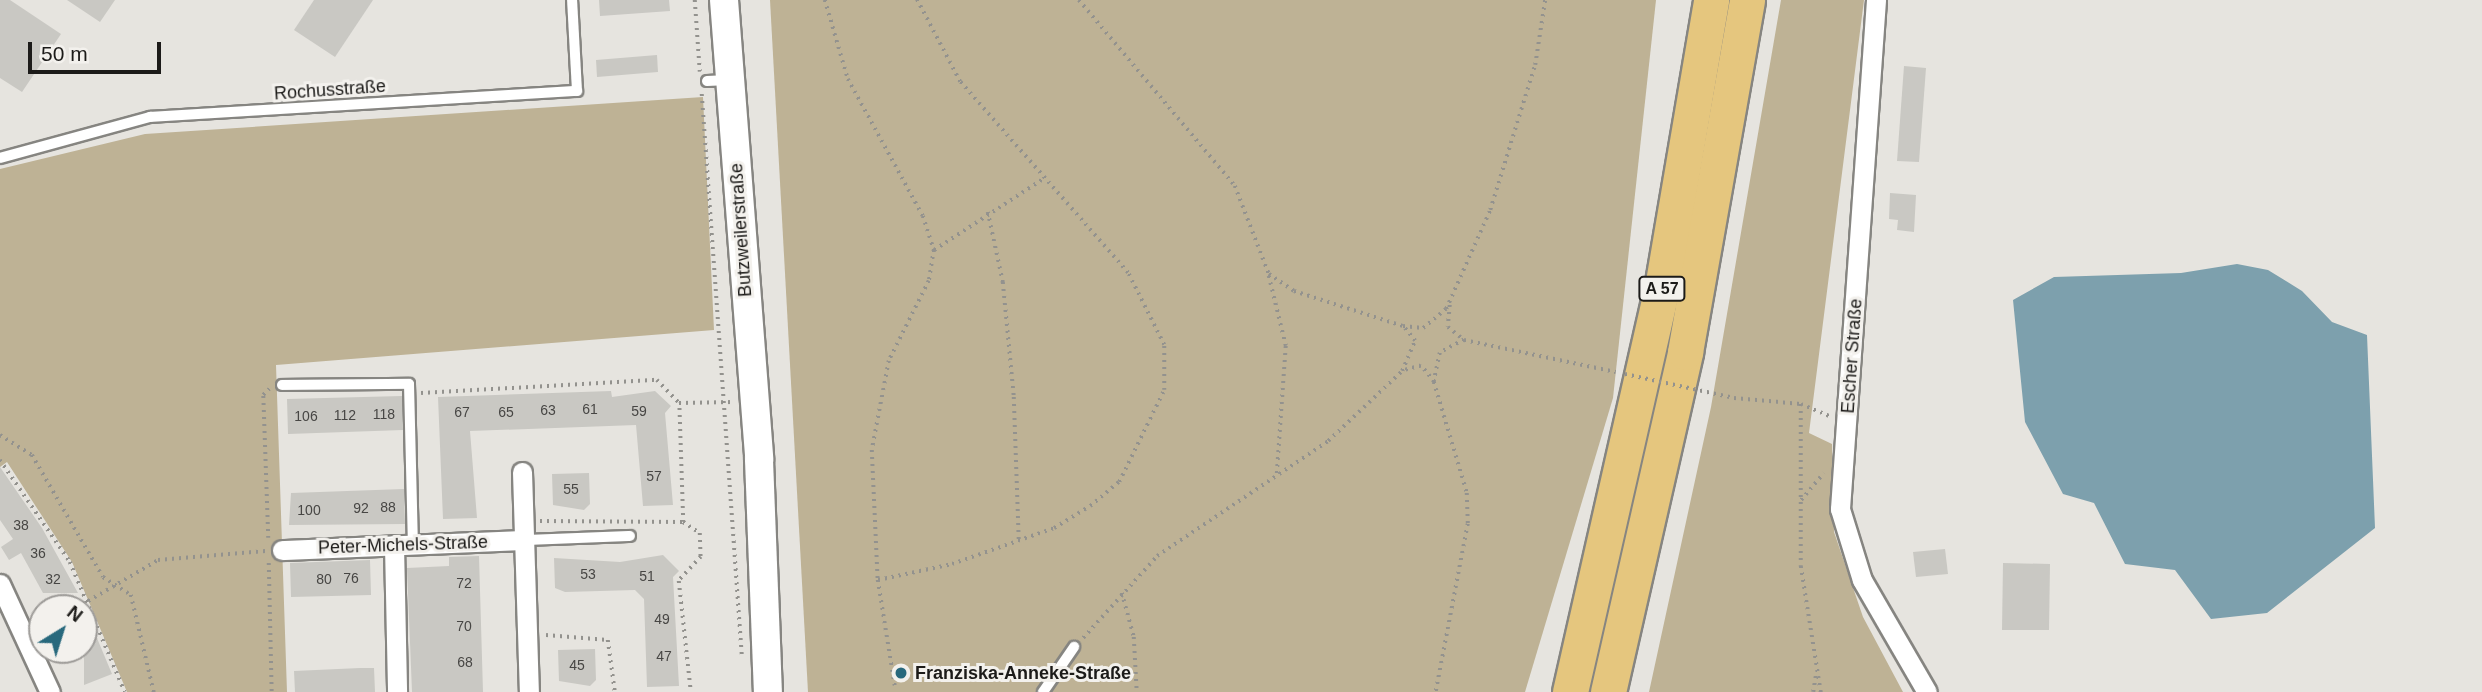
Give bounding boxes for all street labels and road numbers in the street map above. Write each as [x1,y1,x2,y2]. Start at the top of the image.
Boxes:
street label: Rochusstraße [273,75,387,105]
street label: Butzweilerstraße [726,162,756,298]
road number: A 57 [1638,276,1686,302]
street label: Escher Straße [1837,298,1867,414]
street label: Peter-Michels-Straße [318,531,488,559]

